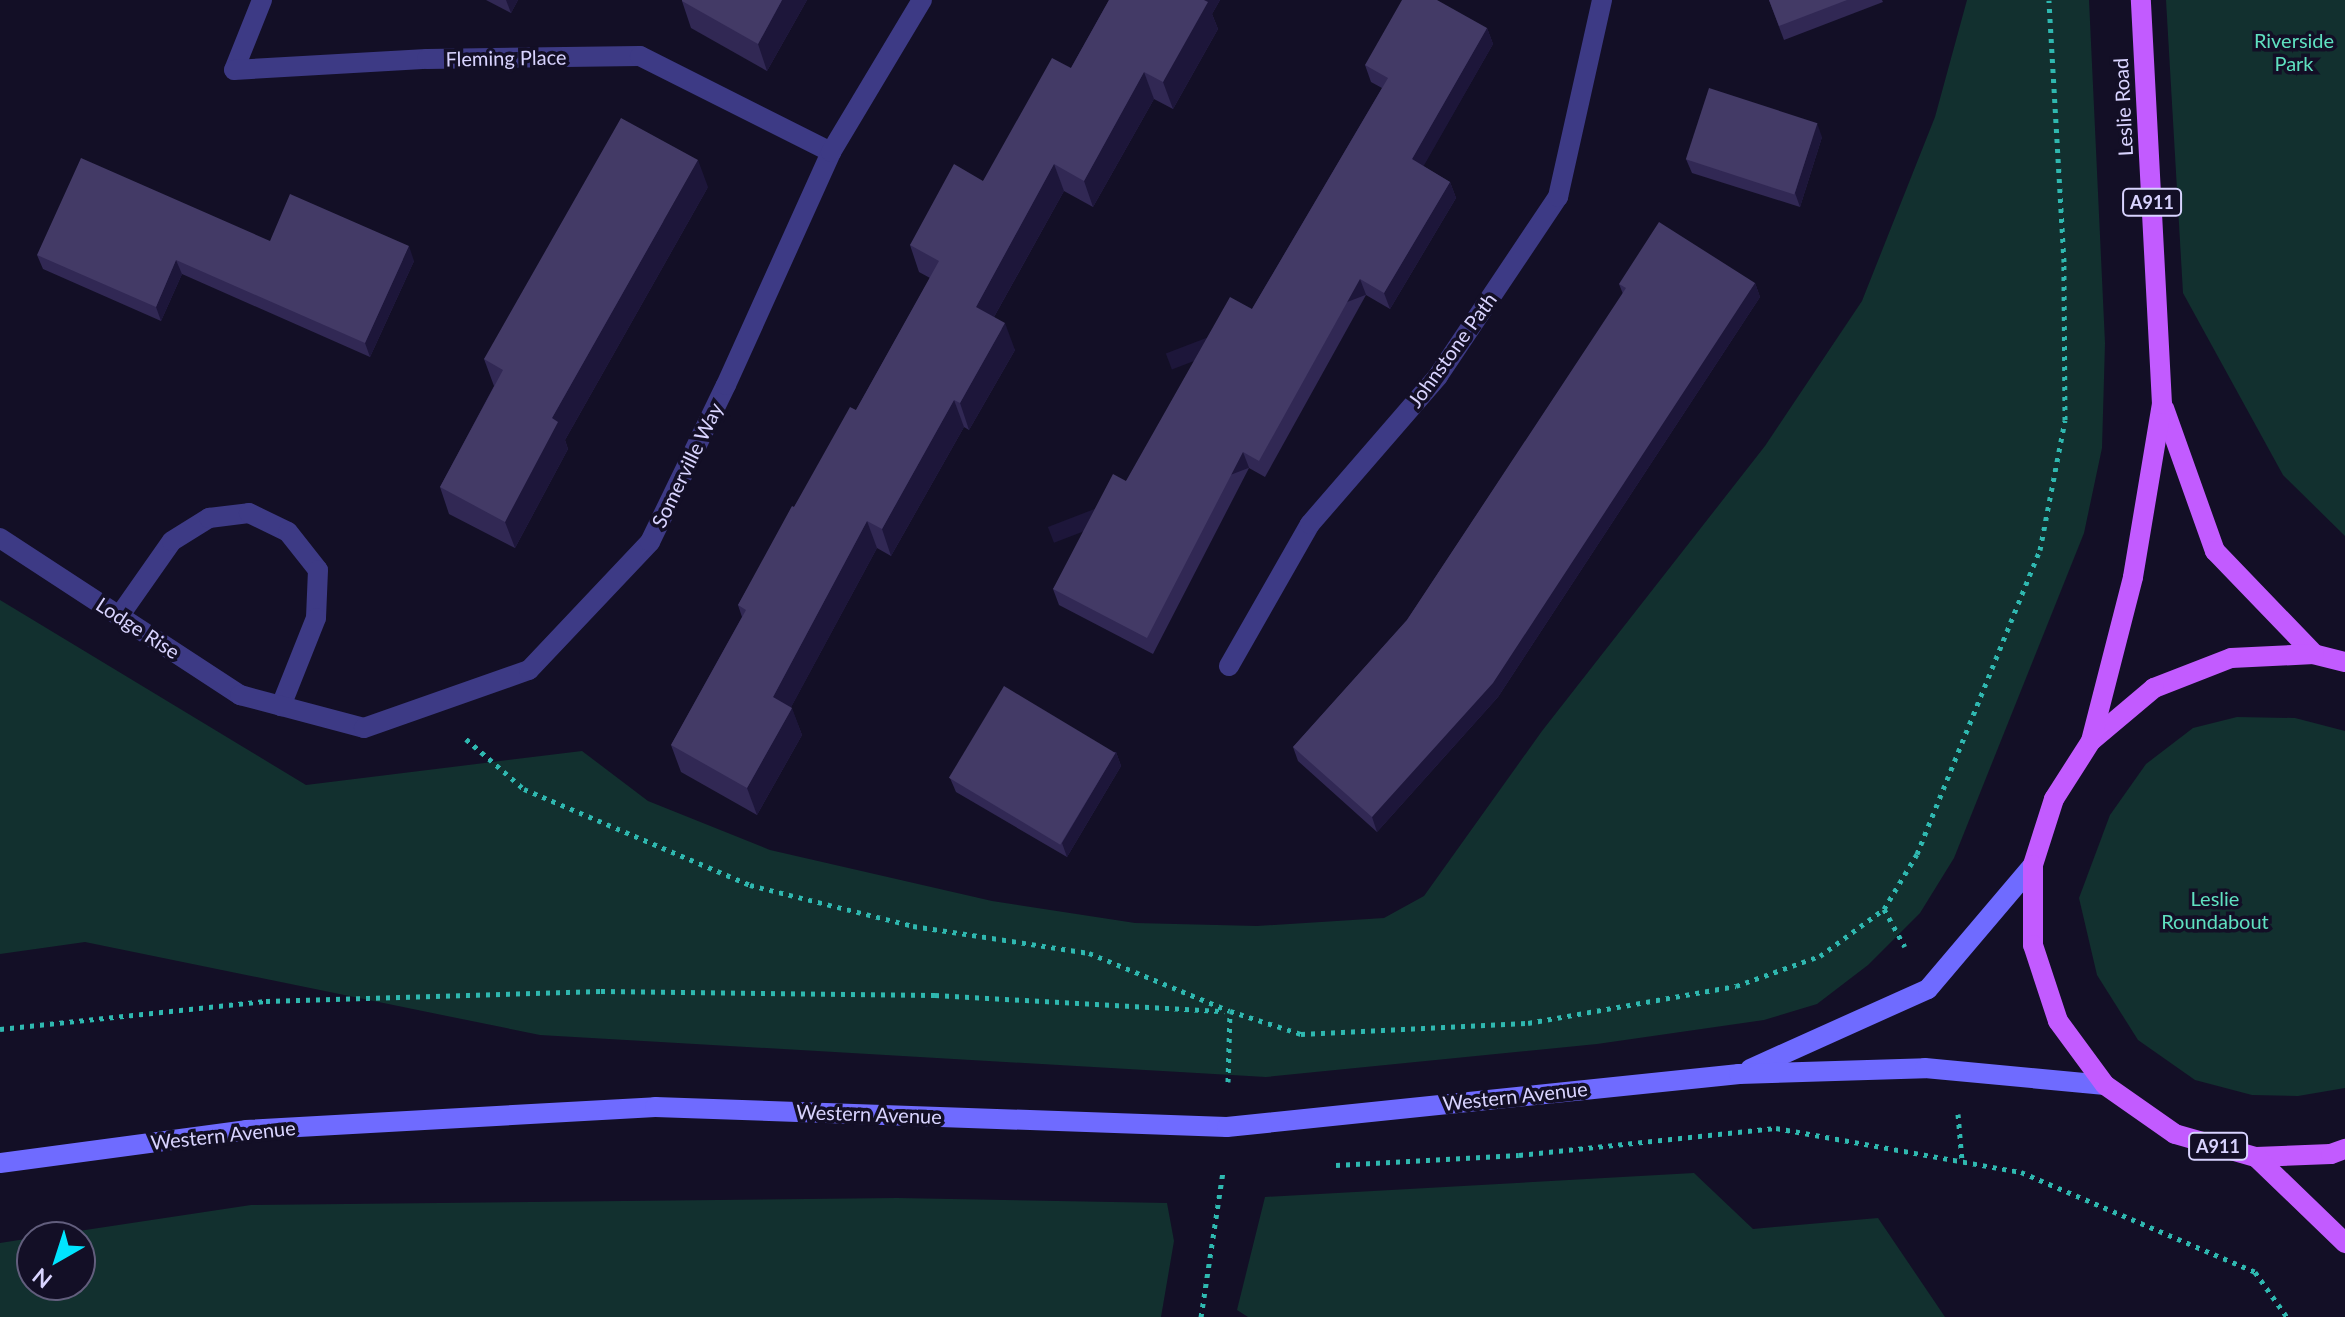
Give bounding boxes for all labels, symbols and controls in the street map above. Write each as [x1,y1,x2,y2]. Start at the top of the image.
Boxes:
park label: Riverside Park [2254,28,2334,75]
street label: Fleming Place [445,45,567,71]
street label: Leslie Road [2108,57,2138,157]
road number: A911 [2122,188,2182,216]
street label: Johnstone Path [1402,288,1502,412]
street label: Somerville Way [646,399,728,531]
street label: Lodge Rise [92,592,184,664]
park label: Leslie Roundabout [2161,886,2269,933]
street label: Western Avenue [1441,1076,1589,1116]
street label: Western Avenue [796,1099,942,1129]
street label: Western Avenue [149,1115,297,1155]
road number: A911 [2188,1132,2248,1160]
north arrow [16,1221,96,1301]
text: N [27,1263,57,1294]

